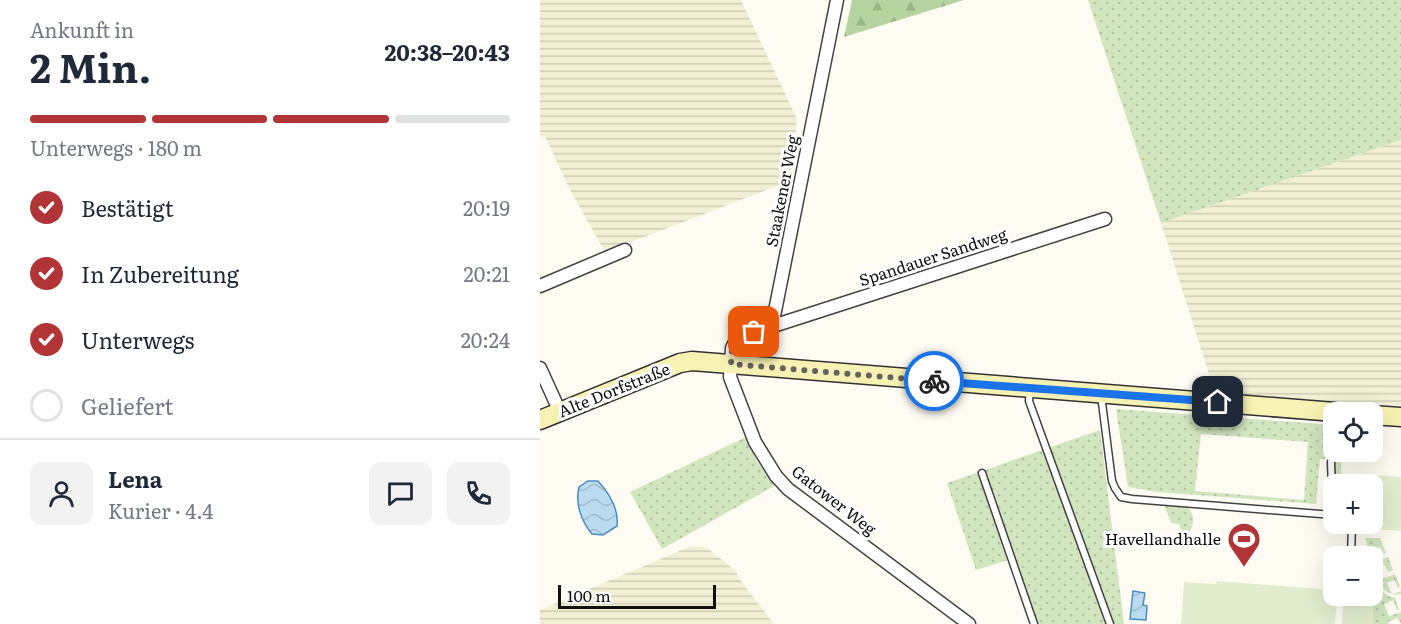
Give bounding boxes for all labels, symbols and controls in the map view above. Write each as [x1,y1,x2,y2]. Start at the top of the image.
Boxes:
text: Ankunft in [30,14,134,44]
text: 20:38–20:43 [384,35,510,68]
text: 2 Min. [30,37,151,95]
text: Unterwegs · 180 m [30,132,202,162]
street label: Staakener Weg [758,133,804,249]
icon: check [30,191,63,224]
text: Bestätigt [81,191,174,224]
text: 20:19 [463,192,510,222]
street label: Spandauer Sandweg [856,221,1010,291]
icon: check [30,257,63,290]
text: In Zubereitung [81,257,239,290]
text: 20:21 [464,258,510,288]
pin [728,306,779,357]
icon: bag [737,315,770,348]
icon: check [30,323,63,356]
text: Unterwegs [81,323,194,356]
text: 20:24 [461,324,510,354]
courier [904,351,964,411]
street label: Alte Dorfstraße [554,356,673,422]
icon: bike [918,365,951,398]
pin [1192,376,1243,427]
icon: home [1201,385,1234,418]
text: Geliefert [81,389,174,422]
map controls [1323,402,1383,606]
button: locate [1323,402,1383,462]
street label: Gatower Weg [787,459,882,540]
button: person [30,462,93,525]
text: Lena [108,462,163,495]
button: chat [369,462,432,525]
button: phone [447,462,510,525]
button: + [1323,474,1383,534]
text: Kurier · 4.4 [108,495,213,525]
sports icon: Havellandhalle [1226,521,1262,568]
place label: Havellandhalle [1105,526,1221,550]
button: − [1323,546,1383,606]
scale bar [558,582,716,610]
text: 100 m [567,583,611,607]

